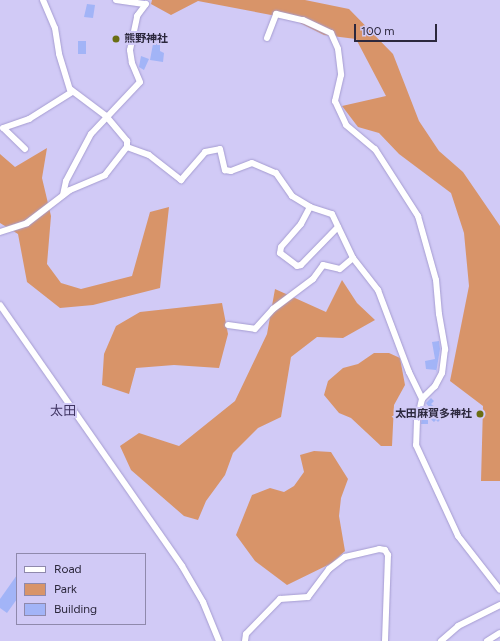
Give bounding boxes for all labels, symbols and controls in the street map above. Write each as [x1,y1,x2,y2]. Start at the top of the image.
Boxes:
scale bar [356,16,439,42]
text: 100 m [361,24,395,38]
place label: 熊野神社 [124,32,168,46]
marker: 熊野神社 [111,34,121,44]
district label: 太田 [50,403,76,419]
place label: 太田麻賀多神社 [395,407,472,421]
marker: 太田麻賀多神社 [475,409,485,419]
legend [16,553,146,625]
text: Road [54,562,82,576]
text: Park [54,582,77,596]
text: Building [54,602,97,616]

